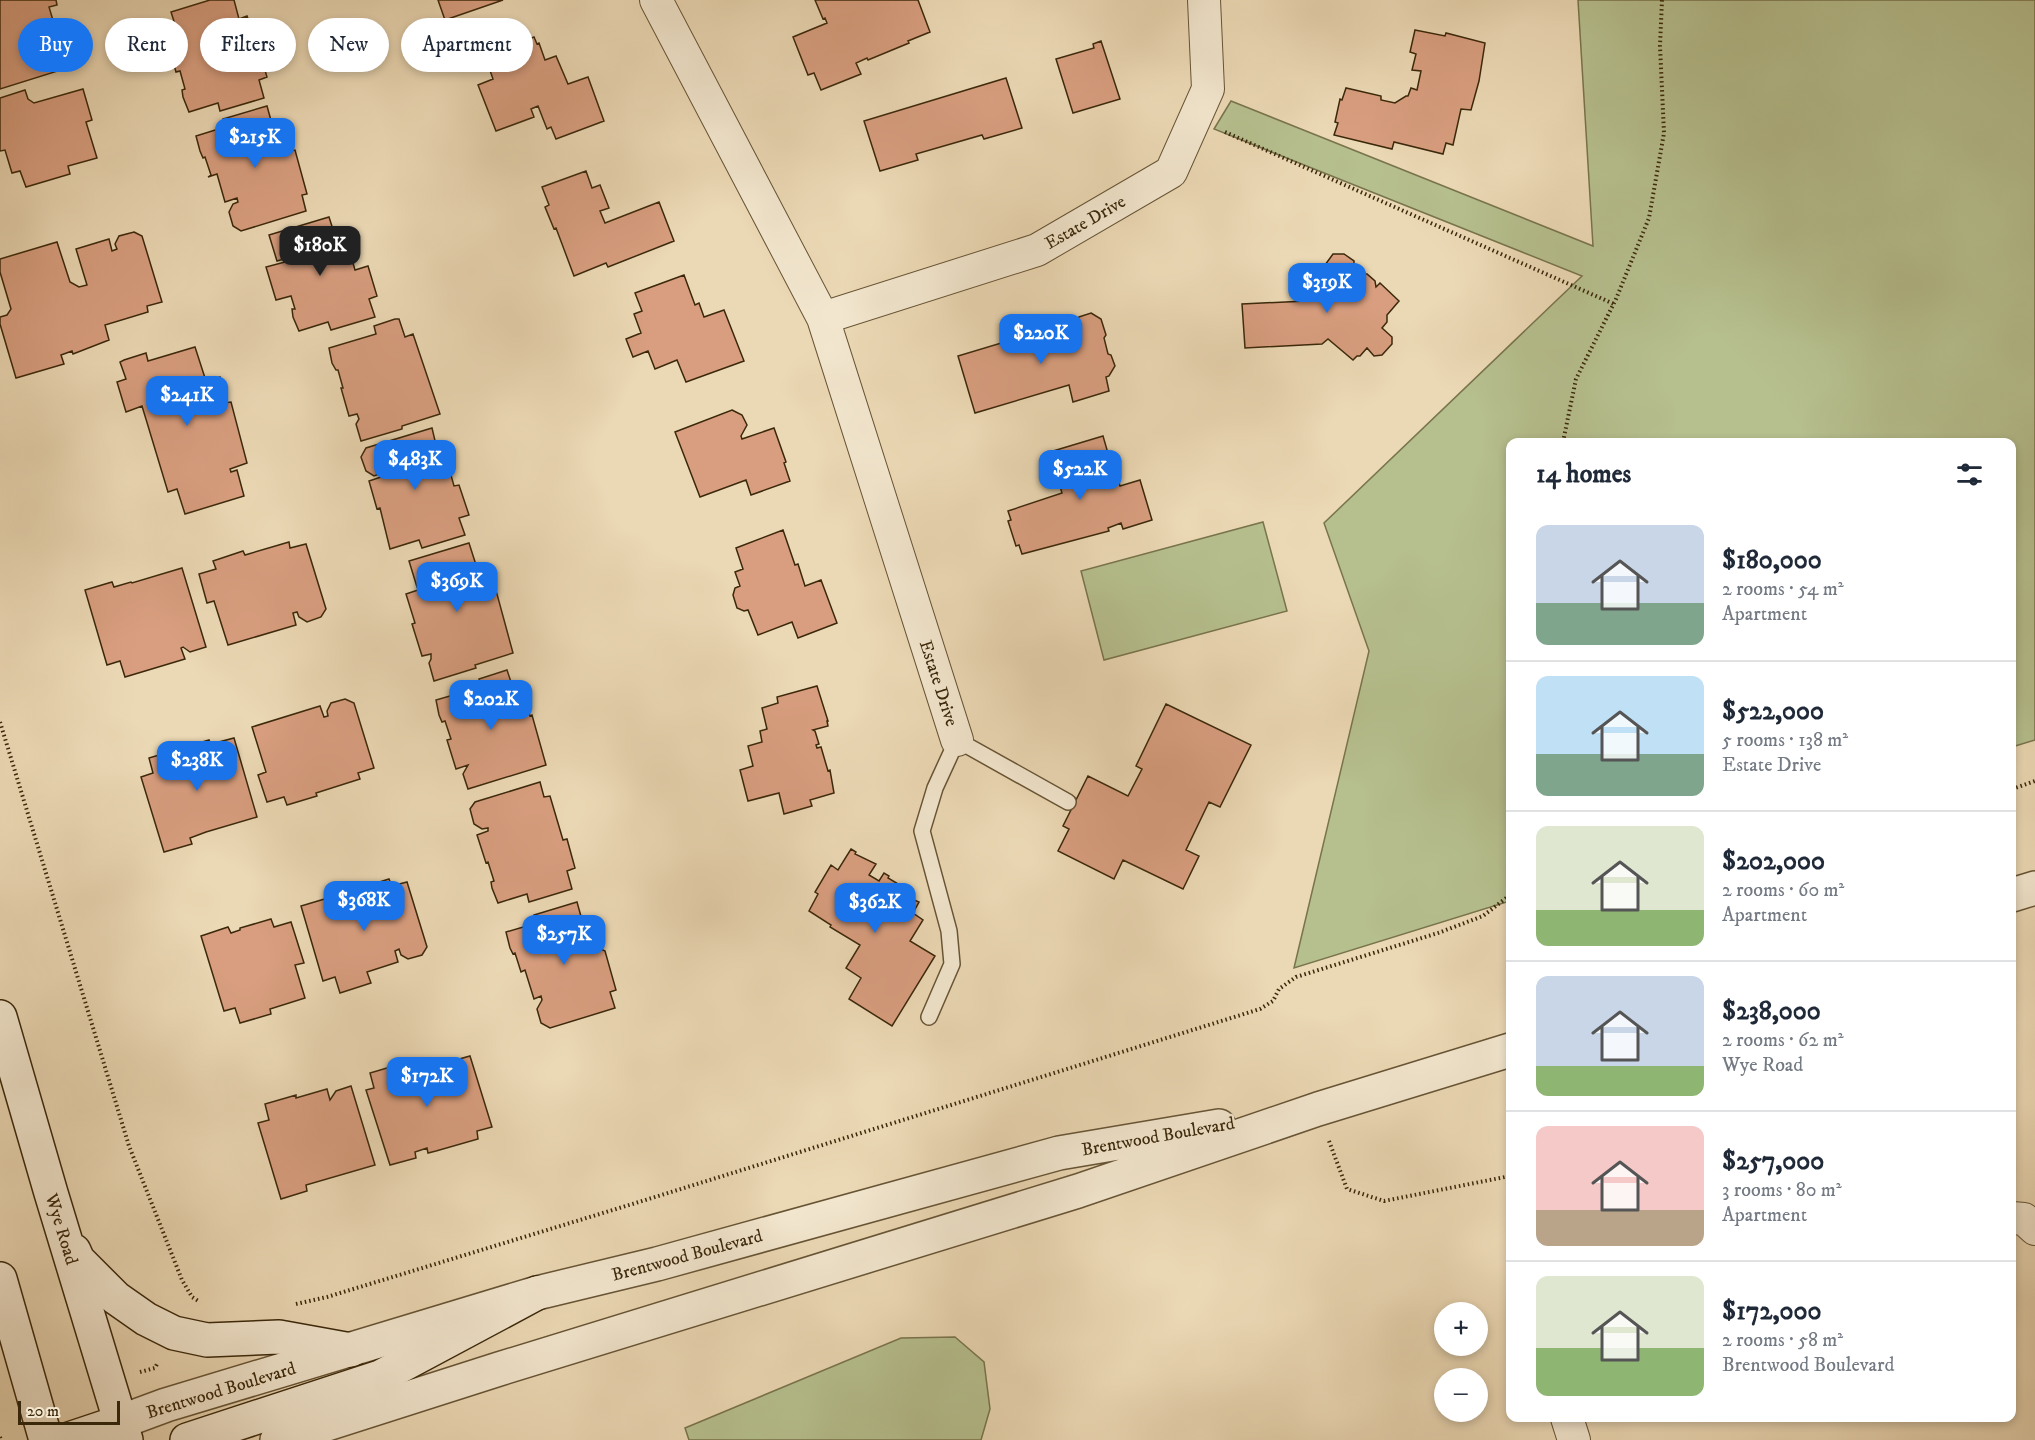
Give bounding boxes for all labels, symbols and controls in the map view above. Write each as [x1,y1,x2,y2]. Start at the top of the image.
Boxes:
chip: Buy [18,18,93,72]
chip: Rent [105,18,188,72]
chip: Filters [200,18,296,72]
chip: New [308,18,389,72]
chip: Apartment [401,18,533,72]
pin: $215K [213,118,297,169]
text: $215K [229,125,281,150]
street label: Estate Drive [1041,191,1130,255]
pin: $180K [278,226,362,277]
text: $180K [293,233,347,258]
pin: $319K [1285,263,1369,314]
text: $319K [1302,270,1352,295]
pin: $220K [999,314,1083,365]
text: $220K [1013,321,1069,346]
pin: $241K [145,376,229,427]
text: $241K [160,383,214,408]
pin: $483K [373,440,457,491]
text: $483K [388,447,442,472]
pin: $522K [1038,450,1122,501]
text: $522K [1053,457,1107,482]
text: 14 homes [1536,458,1631,491]
icon: filters [1953,458,1986,491]
text: $180,000 [1722,544,1822,577]
icon: home [1584,549,1656,621]
pin: $369K [415,562,499,613]
text: $369K [431,569,483,594]
text: 2 rooms · 54 m² [1722,577,1844,602]
text: Apartment [1722,602,1807,627]
street label: Estate Drive [914,637,962,729]
pin: $202K [449,680,533,731]
text: $202K [463,687,519,712]
text: $522,000 [1722,695,1824,728]
icon: home [1584,700,1656,772]
text: 5 rooms · 138 m² [1722,728,1848,753]
pin: $238K [155,741,239,792]
text: $238K [171,748,223,773]
text: Estate Drive [1722,753,1821,778]
text: $202,000 [1722,845,1825,878]
icon: home [1584,850,1656,922]
text: 2 rooms · 60 m² [1722,878,1844,903]
pin: $368K [322,881,406,932]
pin: $362K [833,883,917,934]
text: $368K [338,888,390,913]
text: $362K [849,890,901,915]
text: Apartment [1722,903,1807,928]
pin: $257K [522,915,606,966]
text: $257K [536,922,592,947]
text: $238,000 [1722,995,1821,1028]
icon: home [1584,1000,1656,1072]
text: 2 rooms · 62 m² [1722,1028,1844,1053]
text: Wye Road [1722,1053,1803,1078]
pin: $172K [385,1057,469,1108]
text: $172K [401,1064,453,1089]
street label: Brentwood Boulevard [1080,1113,1237,1161]
text: $257,000 [1722,1145,1824,1178]
icon: home [1584,1150,1656,1222]
text: 3 rooms · 80 m² [1722,1178,1842,1203]
street label: Wye Road [40,1190,82,1268]
text: Apartment [1722,1203,1807,1228]
street label: Brentwood Boulevard [609,1225,765,1287]
text: $172,000 [1722,1295,1821,1328]
icon: home [1584,1300,1656,1372]
map controls [1434,1302,1488,1422]
button: + [1434,1302,1488,1356]
text: 2 rooms · 58 m² [1722,1328,1843,1353]
text: Brentwood Boulevard [1722,1353,1894,1378]
street label: Brentwood Boulevard [144,1358,299,1424]
button: − [1434,1368,1488,1422]
scale bar [18,1398,120,1426]
text: 20 m [27,1401,59,1421]

